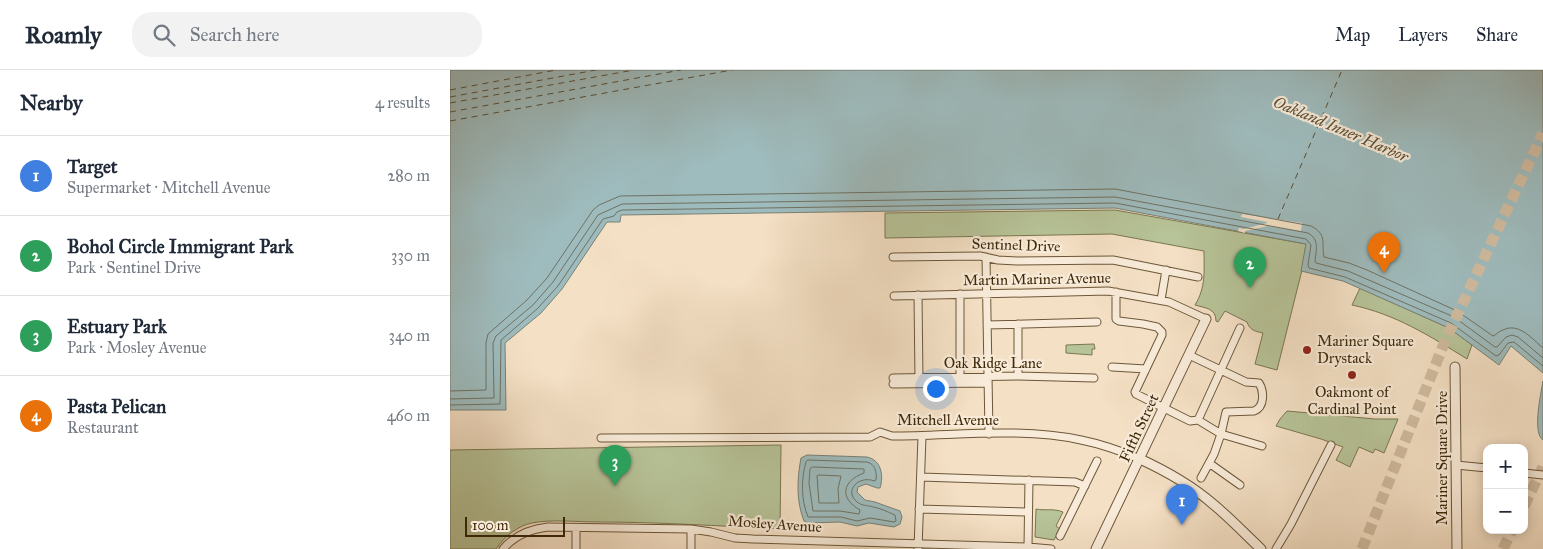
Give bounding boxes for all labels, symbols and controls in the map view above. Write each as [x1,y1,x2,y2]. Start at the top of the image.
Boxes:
search box [132,12,482,57]
text: Roamly [25,20,102,50]
icon: search [150,21,178,49]
text: Search here [190,23,280,46]
text: Map [1335,24,1370,46]
text: Layers [1398,24,1448,46]
text: Share [1476,24,1518,46]
text: Nearby [20,90,83,116]
water label: Oakland Inner Harbor [1271,92,1412,167]
text: 4 results [375,93,430,112]
text: Target [67,155,118,178]
text: 1 [33,166,39,185]
text: 280 m [387,166,430,185]
text: Supermarket · Mitchell Avenue [67,178,270,197]
pin: 4 [1368,232,1400,273]
street label: Sentinel Drive [971,234,1061,256]
text: Bohol Circle Immigrant Park [67,235,294,258]
text: 2 [32,246,40,265]
text: 330 m [391,246,430,265]
pin: 2 [1234,247,1266,288]
text: Park · Sentinel Drive [67,258,201,277]
street label: Martin Mariner Avenue [963,269,1111,289]
text: Estuary Park [67,315,167,338]
text: 3 [33,326,39,345]
text: 340 m [388,326,430,345]
place label: Mariner Square Drystack [1317,332,1414,367]
text: Park · Mosley Avenue [67,338,206,357]
marker: Mariner Square Drystack [1301,344,1313,356]
street label: Oak Ridge Lane [944,354,1042,372]
marker: Oakmont of Cardinal Point [1346,369,1358,381]
your location [923,376,949,402]
place label: Oakmont of Cardinal Point [1308,383,1397,418]
street label: Fifth Street [1115,390,1163,465]
street label: Mariner Square Drive [1433,391,1452,525]
text: Pasta Pelican [67,395,166,418]
text: 4 [32,406,40,425]
text: 460 m [387,406,430,425]
street label: Mitchell Avenue [897,411,999,429]
text: Restaurant [67,418,139,437]
map controls [1483,444,1528,534]
button: + [1483,444,1528,489]
pin: 3 [599,445,631,486]
pin: 1 [1166,484,1198,525]
button: − [1483,489,1528,534]
street label: Mosley Avenue [728,512,822,536]
scale bar [465,514,565,537]
text: 100 m [472,517,509,534]

